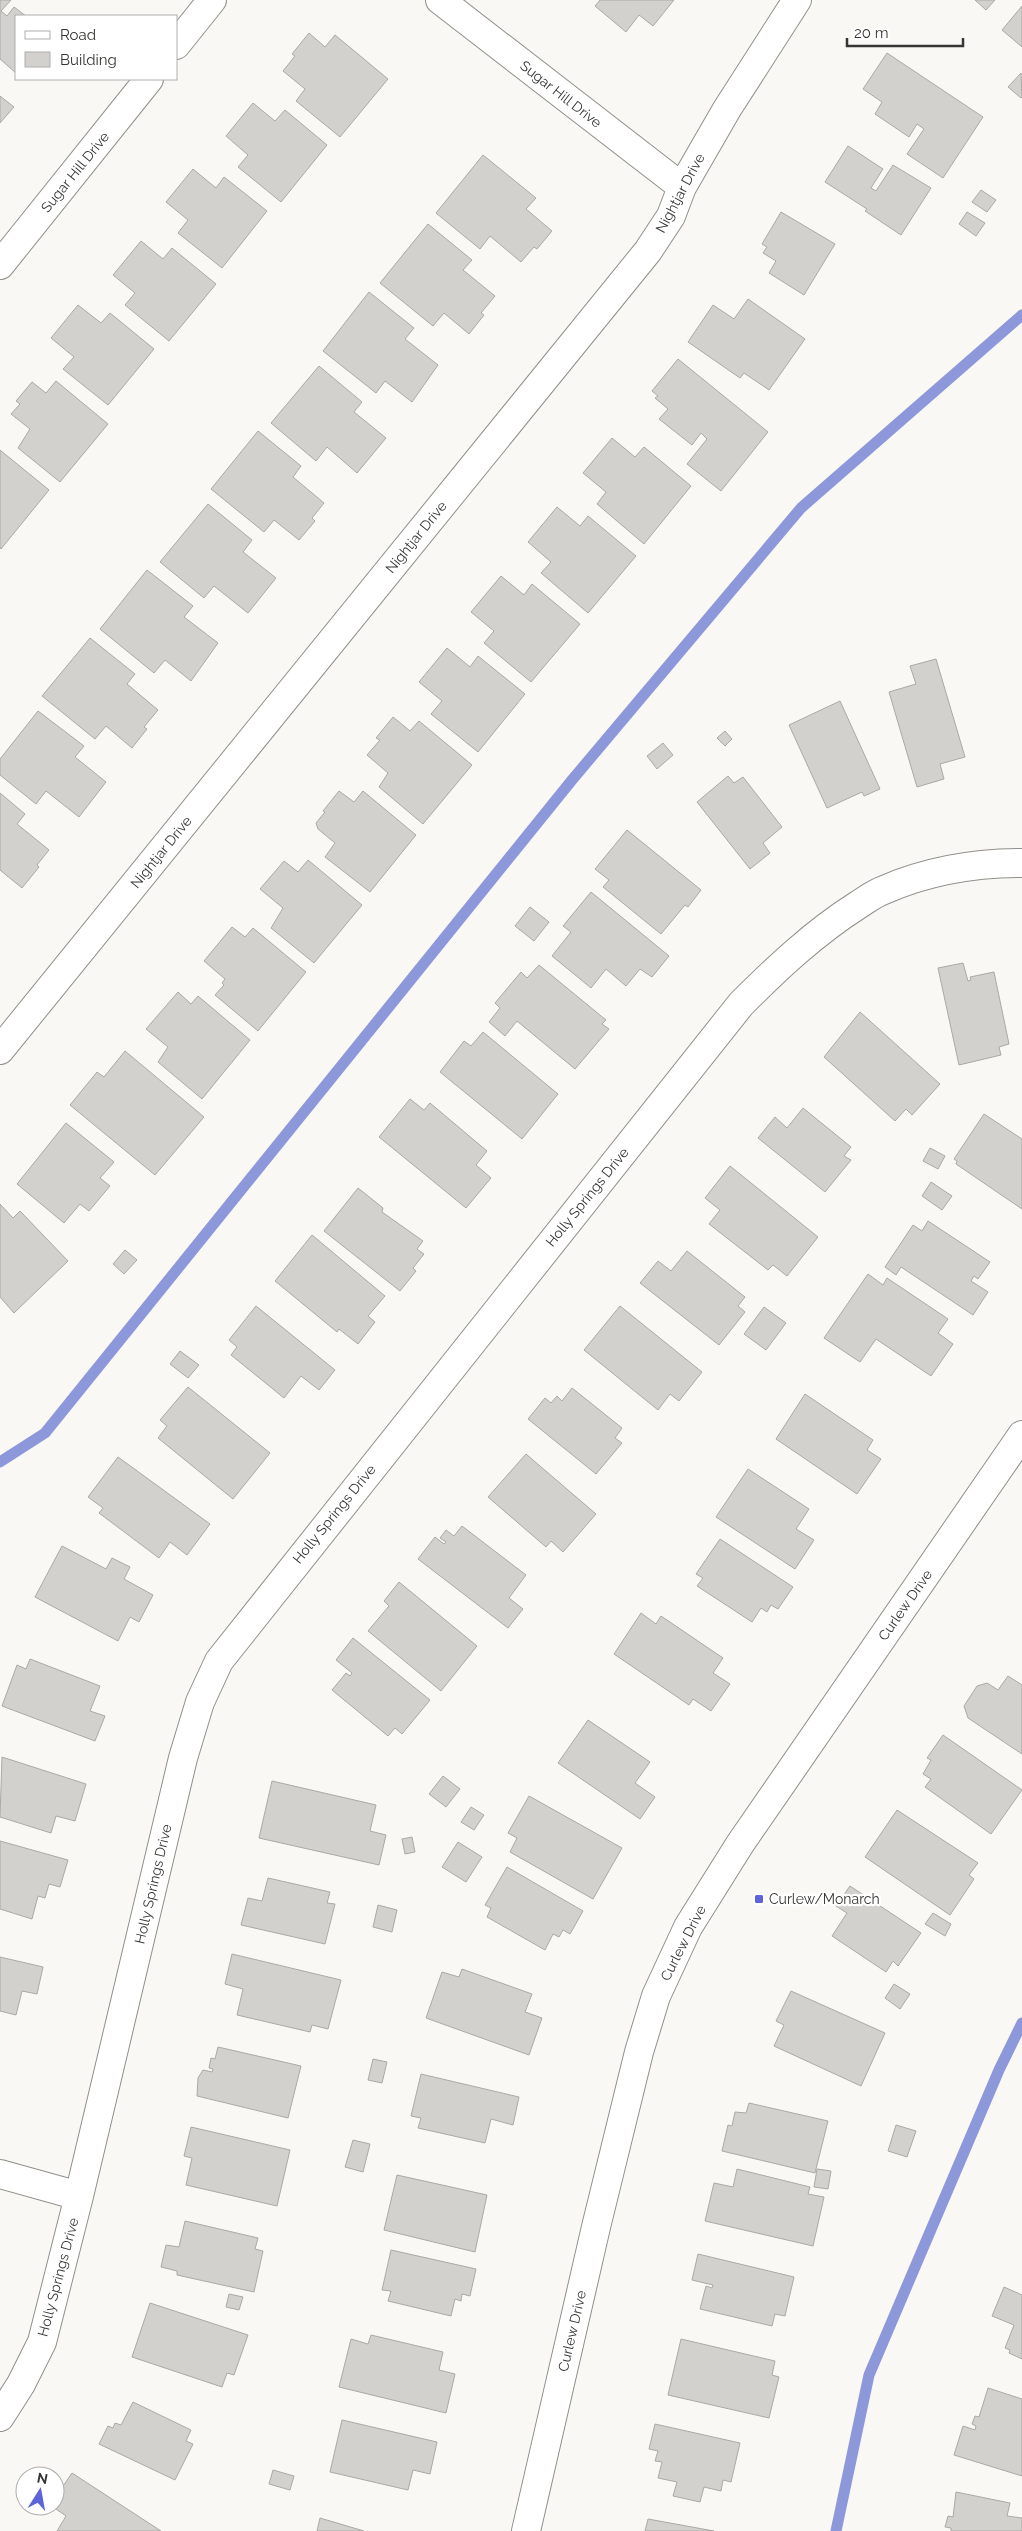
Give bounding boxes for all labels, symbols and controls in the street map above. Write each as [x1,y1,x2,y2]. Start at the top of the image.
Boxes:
legend [15,15,178,80]
scale bar [847,15,963,47]
text: 20 m [854,24,889,42]
text: Road [60,26,96,44]
text: Building [60,51,117,69]
street label: Sugar Hill Drive [517,57,605,131]
street label: Sugar Hill Drive [38,129,112,215]
street label: Nightjar Drive [652,151,708,235]
street label: Nightjar Drive [382,498,450,576]
street label: Nightjar Drive [127,813,195,891]
street label: Holly Springs Drive [542,1144,632,1250]
street label: Holly Springs Drive [289,1461,379,1567]
street label: Curlew Drive [875,1567,935,1643]
street label: Holly Springs Drive [131,1823,175,1945]
place label: Curlew/Monarch [769,1891,880,1907]
marker: Curlew/Monarch [753,1893,765,1905]
street label: Curlew Drive [657,1903,709,1983]
street label: Holly Springs Drive [34,2216,82,2338]
street label: Curlew Drive [555,2289,589,2373]
north arrow [15,2466,65,2516]
text: N [36,2469,49,2487]

